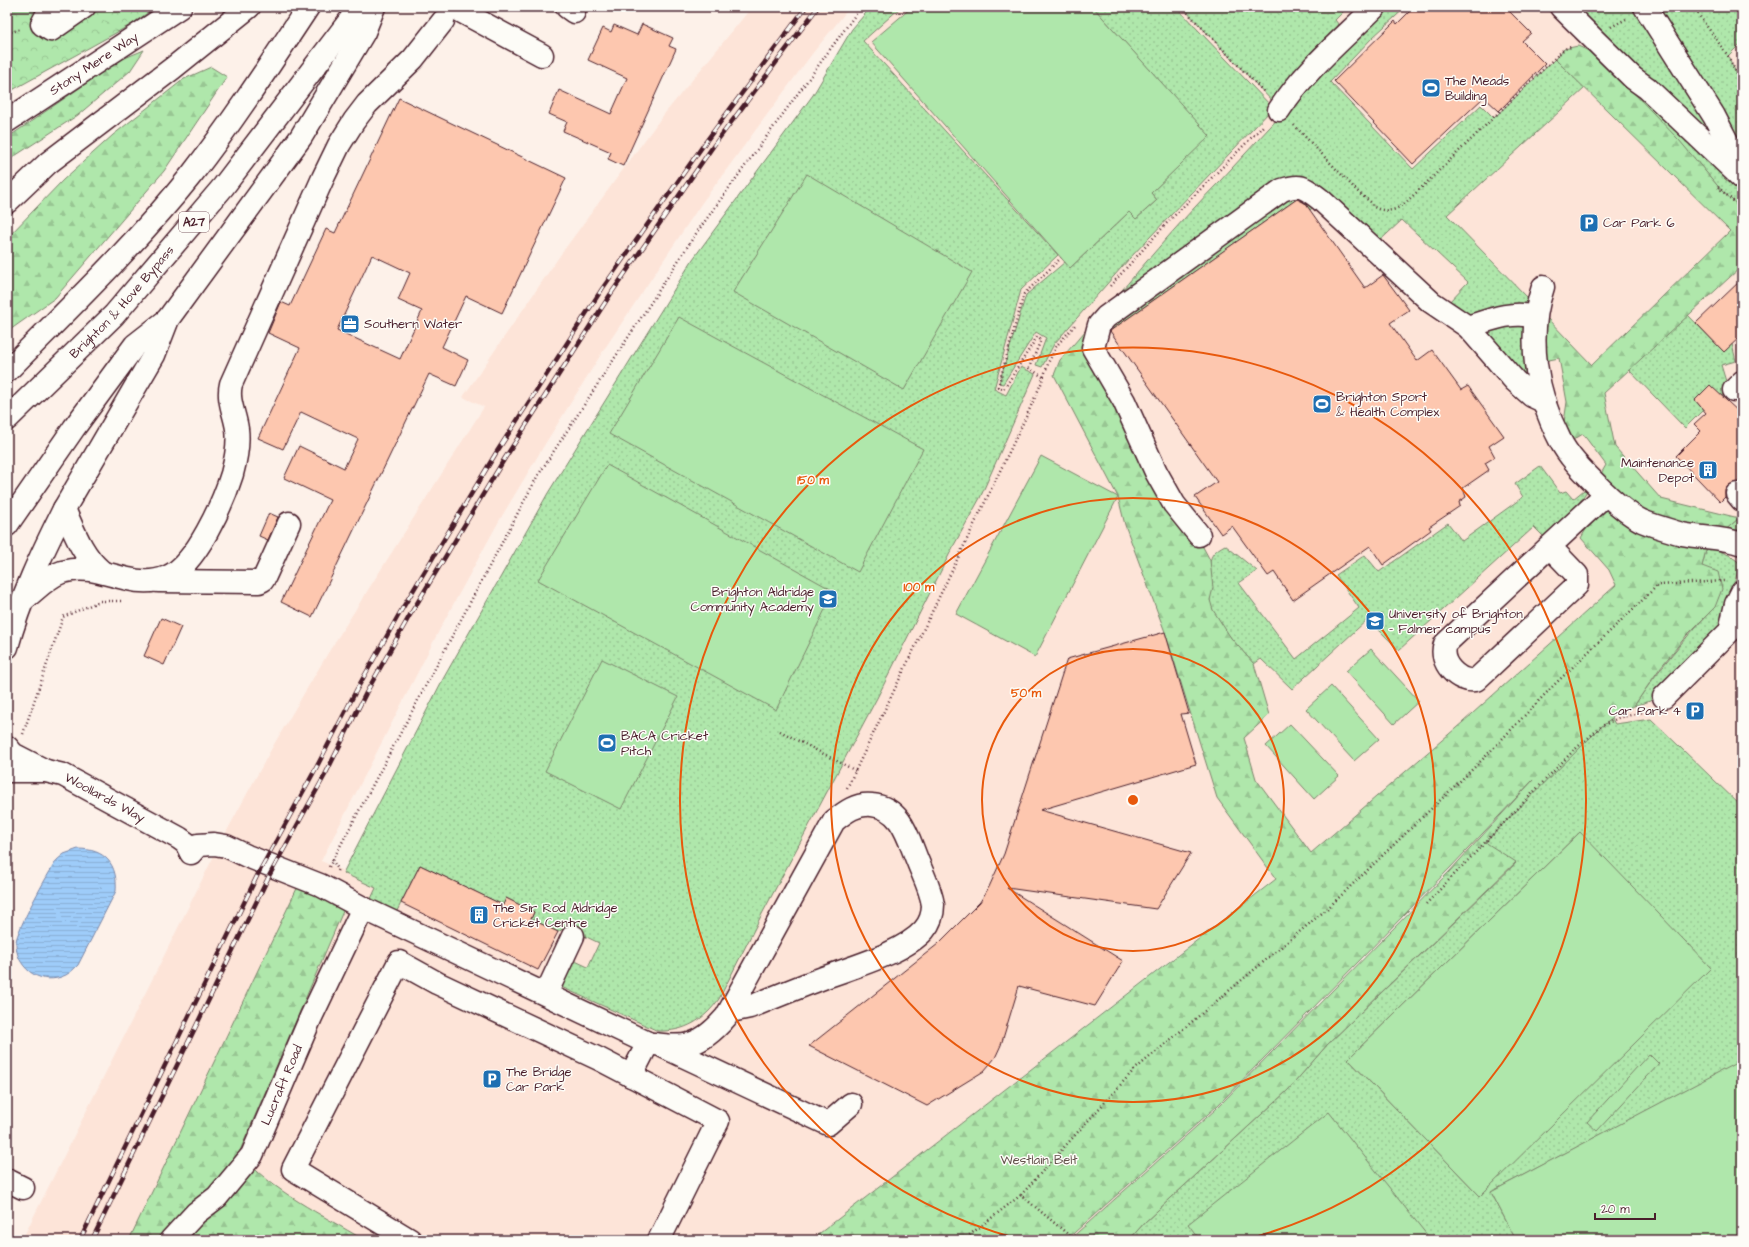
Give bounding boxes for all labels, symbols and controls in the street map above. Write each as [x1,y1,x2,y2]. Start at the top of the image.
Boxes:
street label: Stony Mere Way [46,28,142,100]
place label: The Meads Building [1445,72,1510,106]
sports icon: The Meads Building [1420,77,1442,99]
road number: A27 [179,212,209,232]
parking icon: Car Park 6 [1578,212,1600,234]
place label: Car Park 6 [1603,214,1675,232]
street label: Brighton & Hove Bypass [66,241,178,362]
office icon: Southern Water [339,313,361,335]
place label: Southern Water [364,315,462,333]
place label: Brighton Sport & Health Complex [1336,388,1440,421]
sports icon: Brighton Sport & Health Complex [1311,393,1333,415]
place label: Maintenance Depot [1621,454,1695,487]
building icon: Maintenance Depot [1697,459,1719,481]
text: 150 m [797,472,830,489]
text: 100 m [904,579,935,596]
place label: Brighton Aldridge Community Academy [690,583,814,617]
school or university icon: Brighton Aldridge Community Academy [817,588,839,610]
place label: University of Brighton - Falmer campus [1389,605,1523,638]
school or university icon: University of Brighton - Falmer campus [1364,610,1386,632]
text: 50 m [1011,685,1042,702]
parking icon: Car Park 4 [1684,700,1706,722]
place label: Car Park 4 [1609,702,1681,720]
place label: BACA Cricket Pitch [621,727,709,760]
sports icon: BACA Cricket Pitch [596,732,618,754]
street label: Woollards Way [61,768,148,828]
centre of rings [1126,793,1140,807]
place label: The Sir Rod Aldridge Cricket Centre [493,899,618,932]
building icon: The Sir Rod Aldridge Cricket Centre [468,904,490,926]
street label: Lucraft Road [257,1042,307,1128]
place label: The Bridge Car Park [506,1063,572,1096]
parking icon: The Bridge Car Park [481,1068,503,1090]
park label: Westlain Belt [1001,1151,1078,1169]
scale bar [1595,1195,1655,1221]
text: 20 m [1601,1201,1630,1218]

